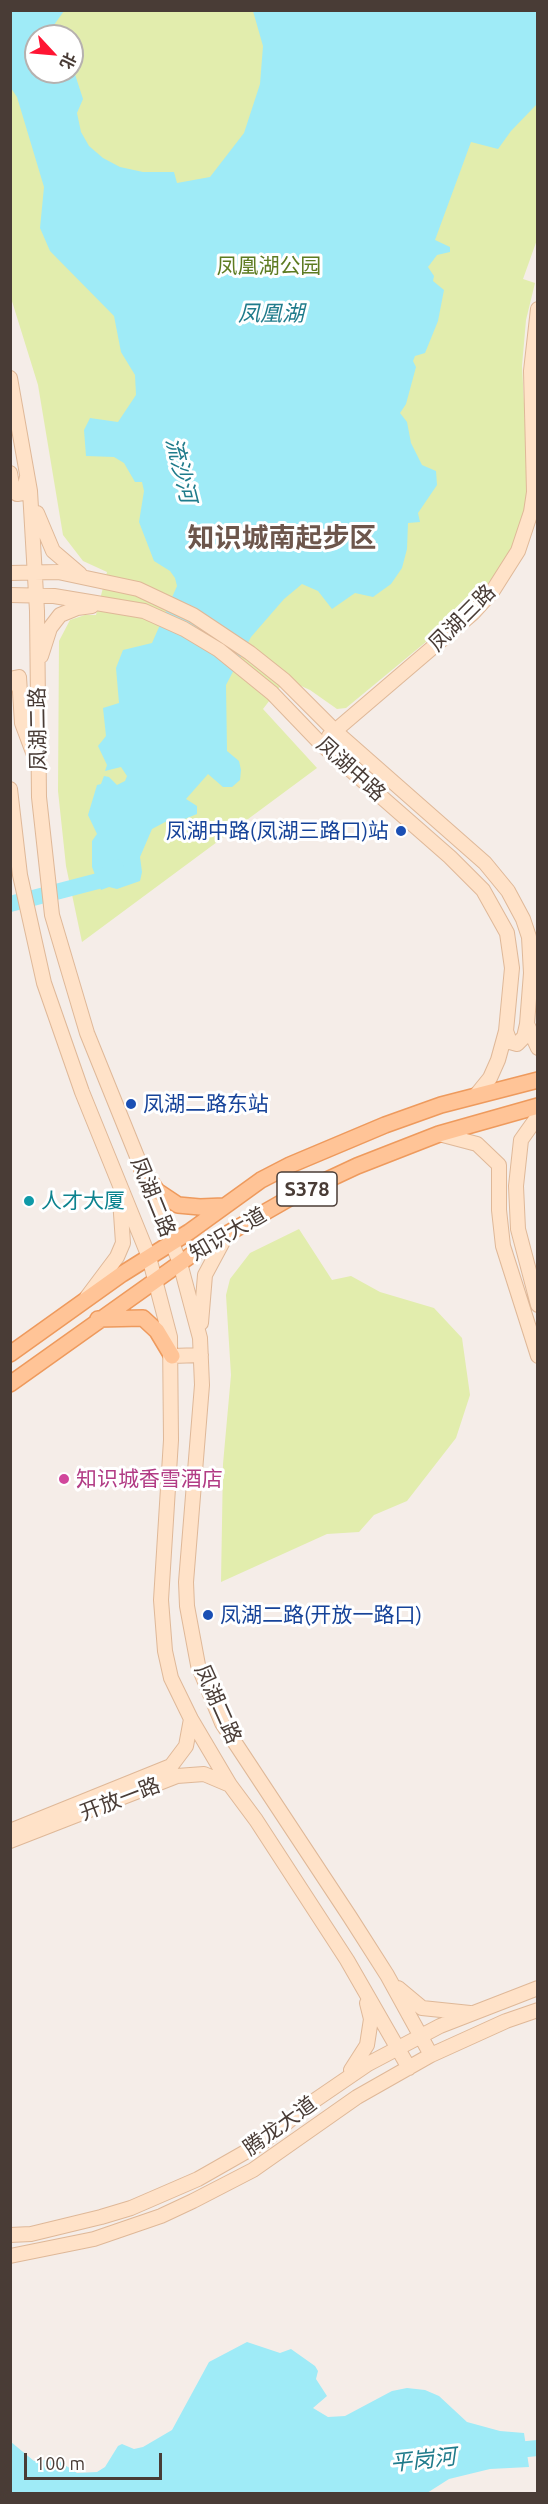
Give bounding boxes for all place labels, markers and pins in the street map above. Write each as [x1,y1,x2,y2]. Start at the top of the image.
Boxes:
place label: 凤湖中路(凤湖三路口)站 [166,818,389,844]
marker: 凤湖中路(凤湖三路口)站 [394,824,408,838]
place label: 凤湖二路东站 [143,1091,269,1117]
marker: 凤湖二路东站 [124,1097,138,1111]
place label: 人才大厦 [41,1188,125,1214]
marker: 人才大厦 [22,1194,36,1208]
place label: 知识城香雪酒店 [76,1466,223,1492]
marker: 知识城香雪酒店 [57,1472,71,1486]
place label: 凤湖二路(开放一路口) [220,1602,422,1628]
marker: 凤湖二路(开放一路口) [201,1608,215,1622]

